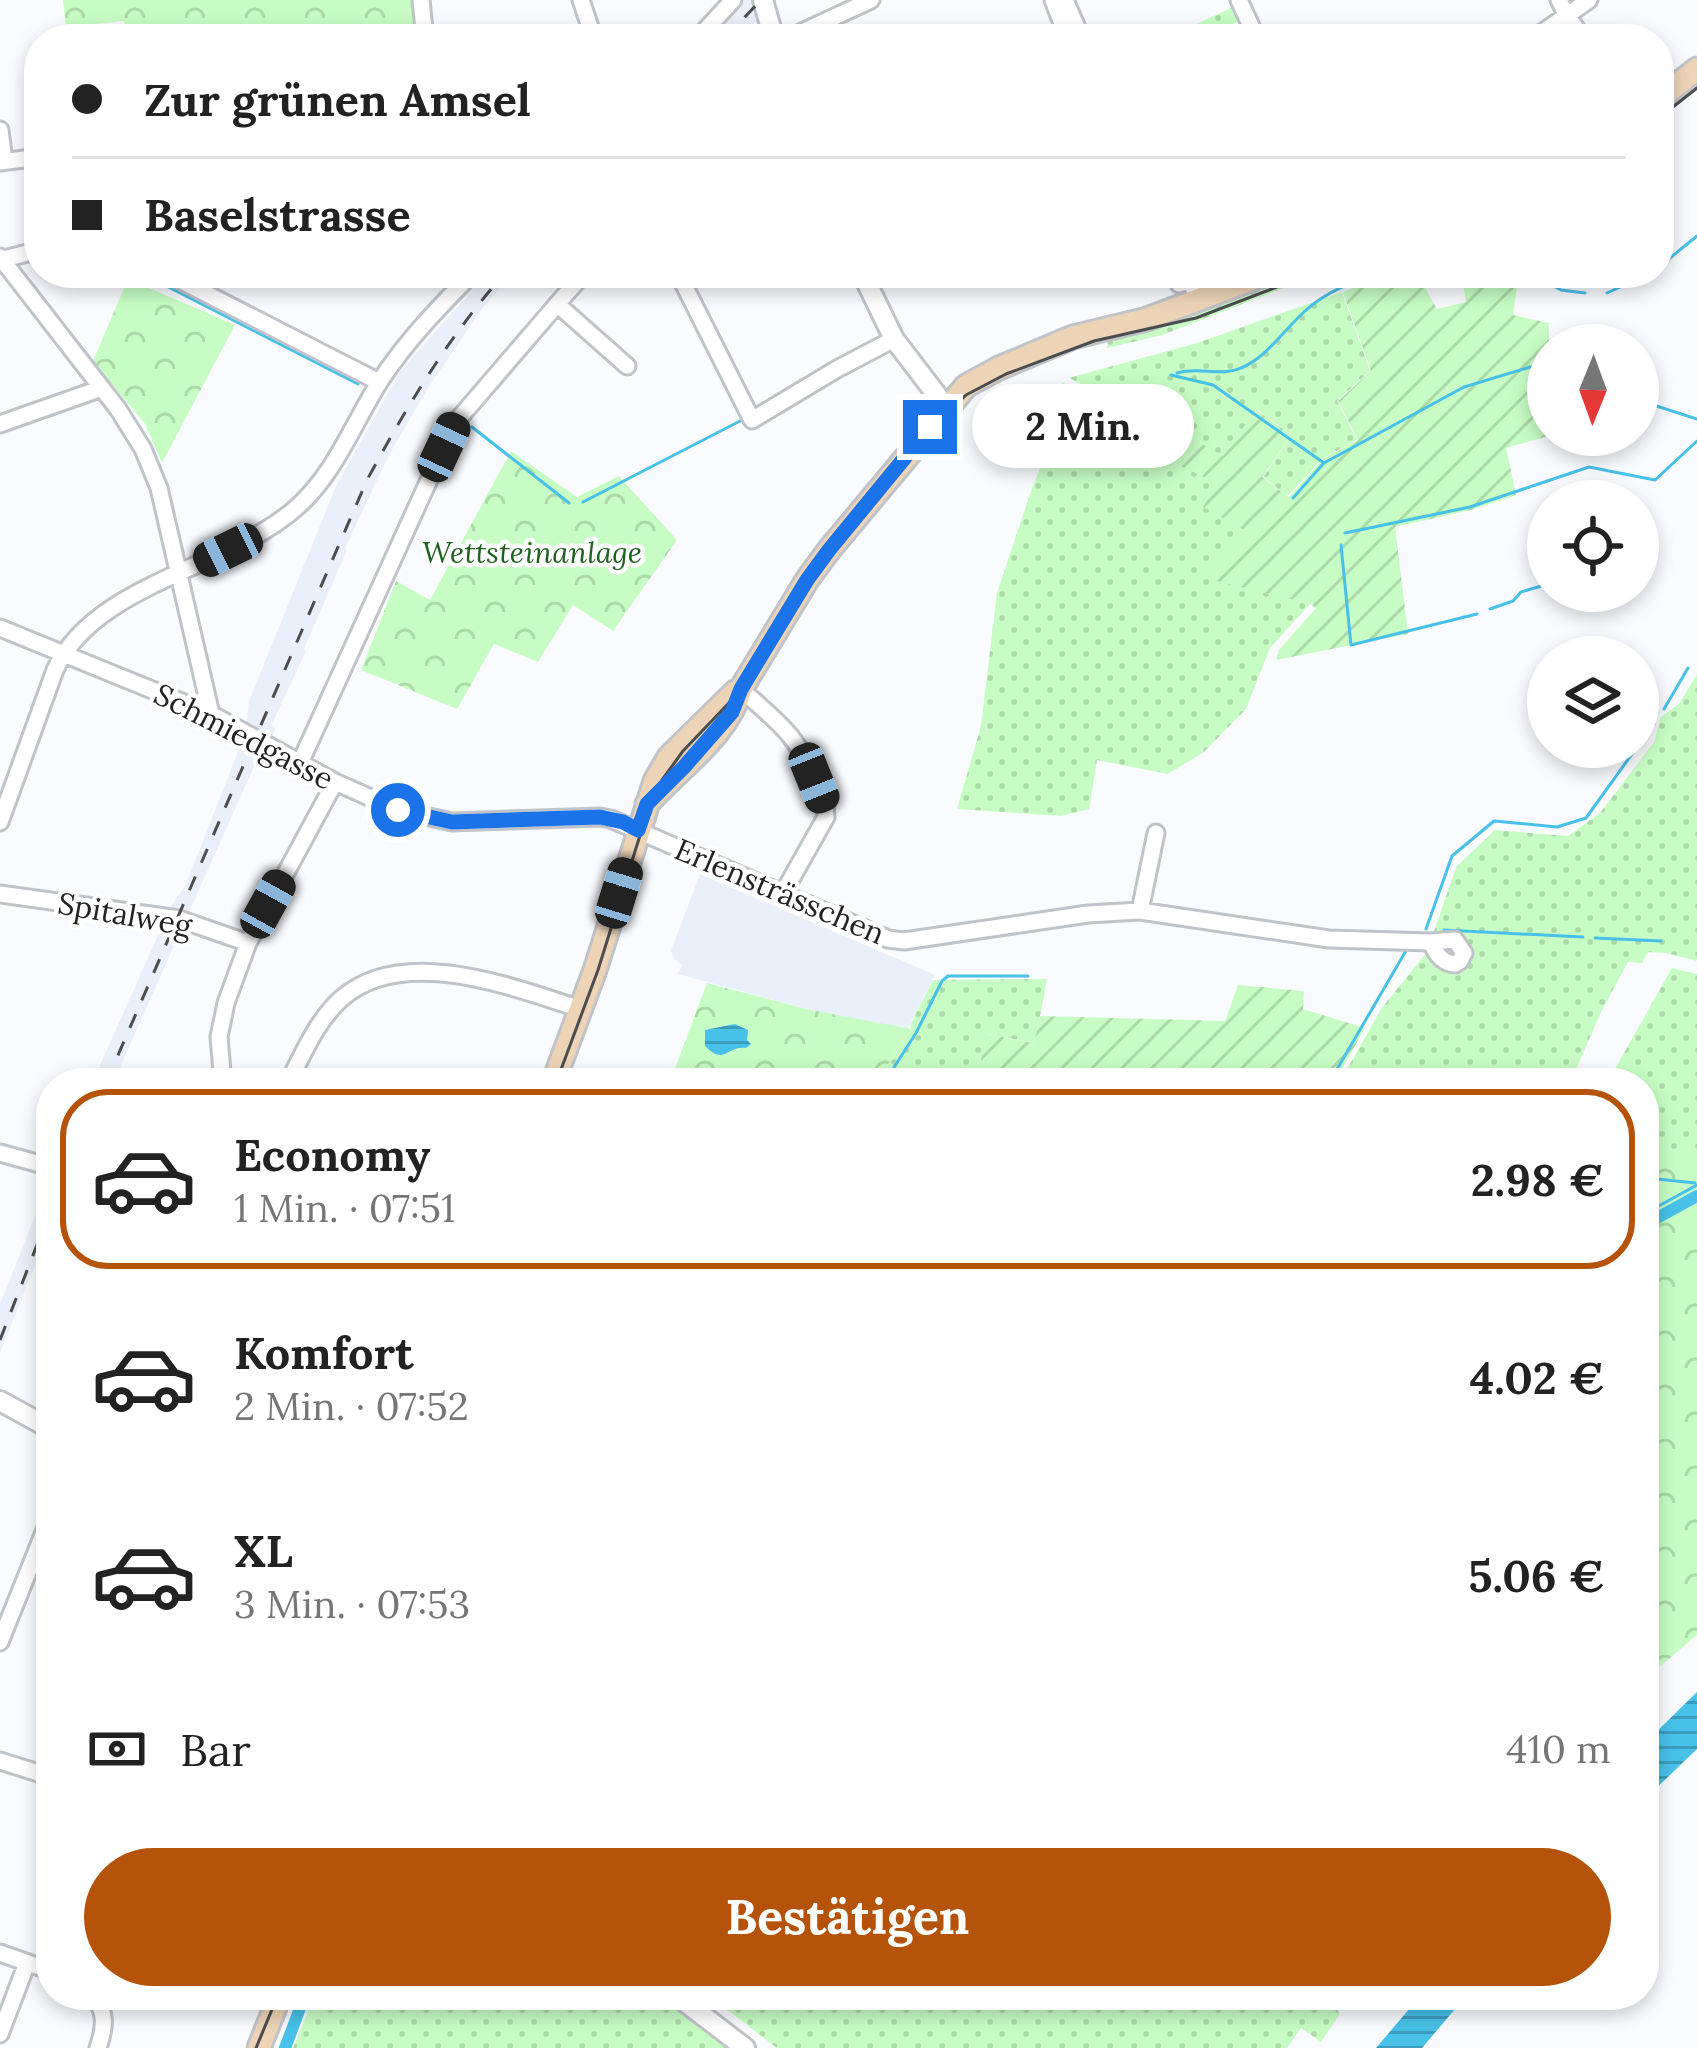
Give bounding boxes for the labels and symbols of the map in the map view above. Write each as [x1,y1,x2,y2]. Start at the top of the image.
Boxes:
north arrow [1527,324,1659,456]
callout: 2 Min. [972,385,1194,469]
route end [903,400,957,454]
car [412,407,476,487]
car [188,518,268,582]
park label: Wettsteinanlage [422,533,642,571]
street label: Schmiedgasse [147,674,340,798]
car [784,738,844,818]
route start [371,783,425,837]
street label: Erlensträsschen [669,830,891,952]
car [591,853,647,933]
car [235,864,301,944]
street label: Spitalweg [55,884,196,946]

